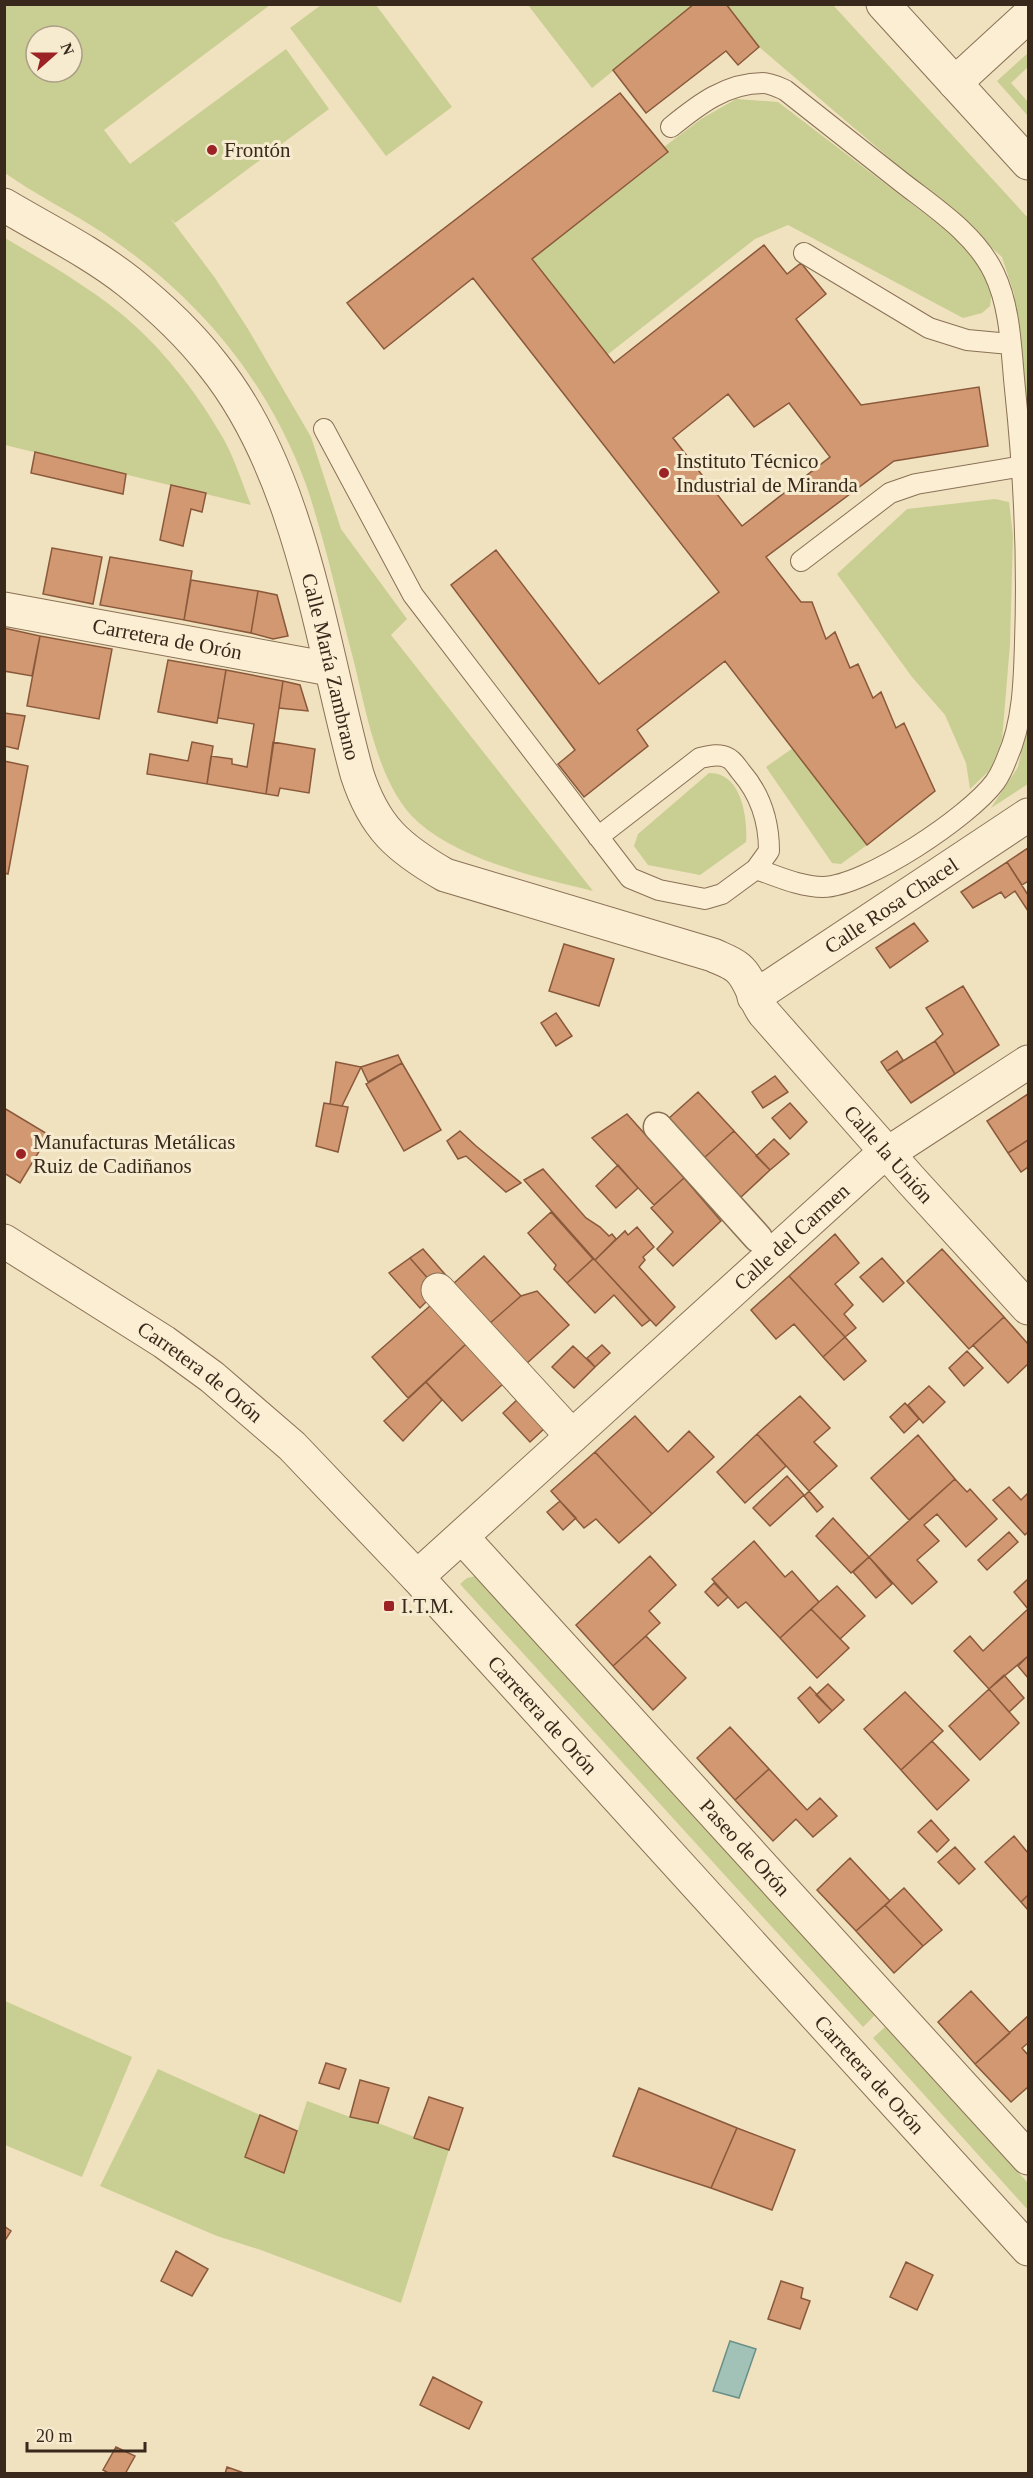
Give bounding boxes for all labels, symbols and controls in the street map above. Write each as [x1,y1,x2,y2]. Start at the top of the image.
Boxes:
north arrow [24,24,84,84]
text: N [58,40,78,58]
place label: Frontón [224,138,291,162]
marker: Frontón [205,143,219,157]
place label: Instituto Técnico Industrial de Miranda [676,449,859,497]
marker: Instituto Técnico Industrial de Miranda [657,466,671,480]
street label: Calle María Zambrano [297,571,365,763]
street label: Carretera de Orón [91,614,245,665]
street label: Calle Rosa Chacel [820,853,963,959]
street label: Calle la Unión [839,1100,938,1208]
place label: Manufacturas Metálicas Ruiz de Cadiñanos [33,1130,235,1178]
marker: Manufacturas Metálicas Ruiz de Cadiñanos [14,1147,28,1161]
street label: Calle del Carmen [729,1178,855,1295]
street label: Carretera de Orón [133,1316,268,1428]
place label: I.T.M. [401,1594,454,1618]
marker: I.T.M. [382,1599,396,1613]
street label: Carretera de Orón [483,1651,603,1780]
street label: Paseo de Orón [695,1794,795,1901]
street label: Carretera de Orón [810,2011,930,2139]
scale bar [27,2415,146,2453]
text: 20 m [36,2426,73,2446]

